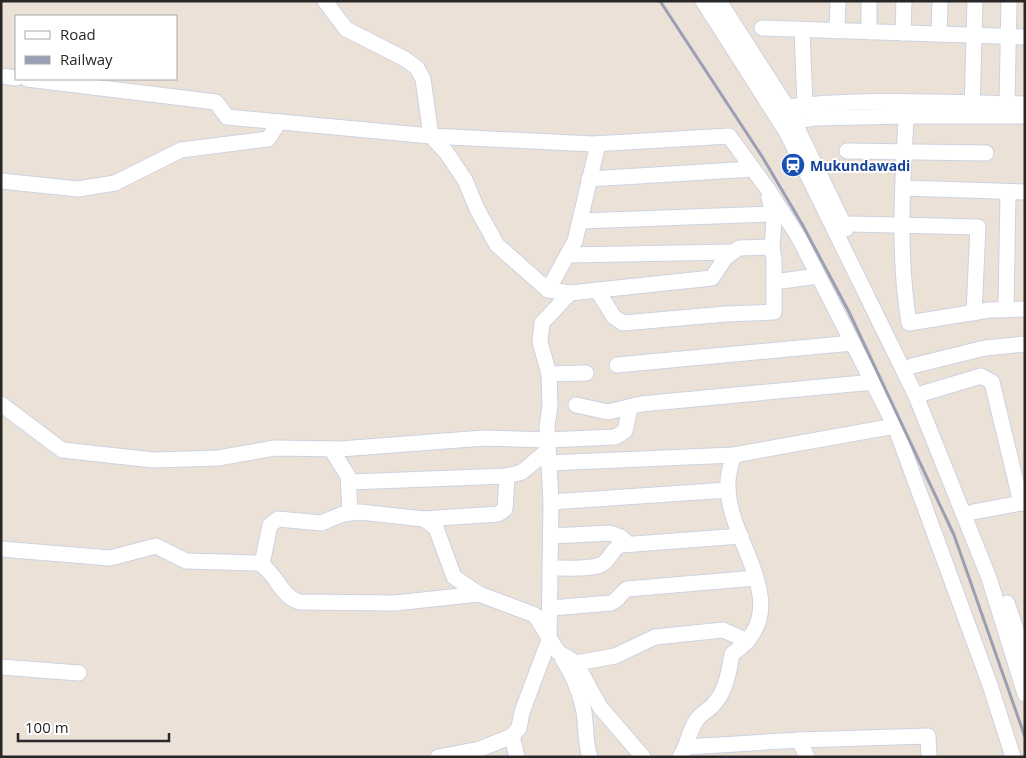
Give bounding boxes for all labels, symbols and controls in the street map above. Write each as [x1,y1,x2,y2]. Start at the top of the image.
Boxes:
legend [15,15,178,80]
text: Road [60,24,96,44]
text: Railway [60,49,113,69]
station icon: Mukundawadi [780,152,806,178]
place label: Mukundawadi [810,156,910,175]
scale bar [18,710,169,742]
text: 100 m [25,717,69,737]

